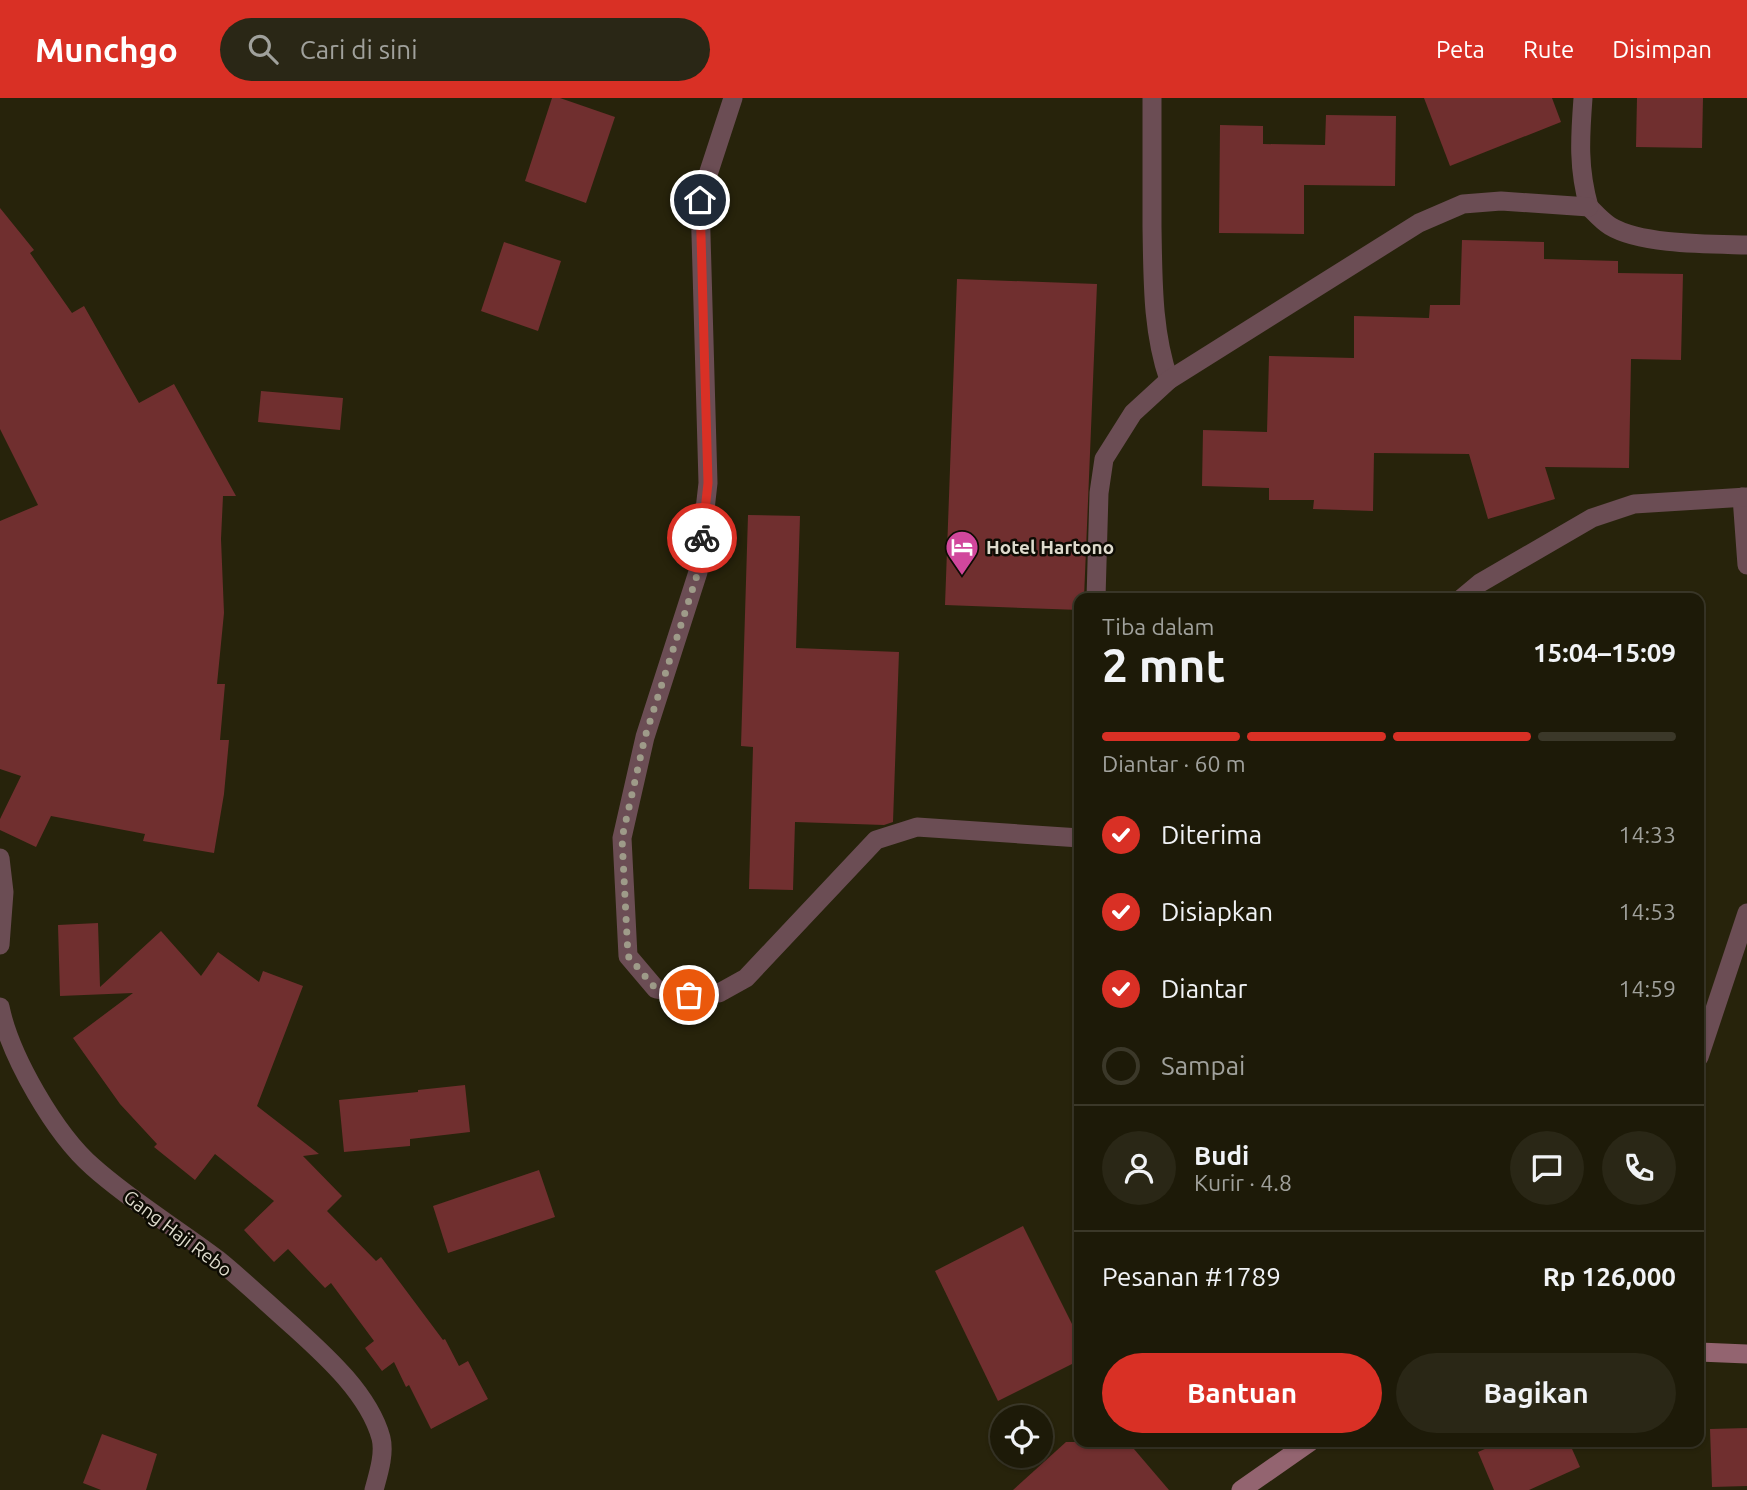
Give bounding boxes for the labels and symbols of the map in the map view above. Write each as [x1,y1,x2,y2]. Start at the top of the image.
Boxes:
pin [670,170,730,230]
courier [667,503,737,573]
hotel icon: Hotel Hartono [943,528,981,577]
place label: Hotel Hartono [986,536,1114,558]
pin [659,965,719,1025]
street label: Gang Haji Rebo [120,1185,236,1281]

